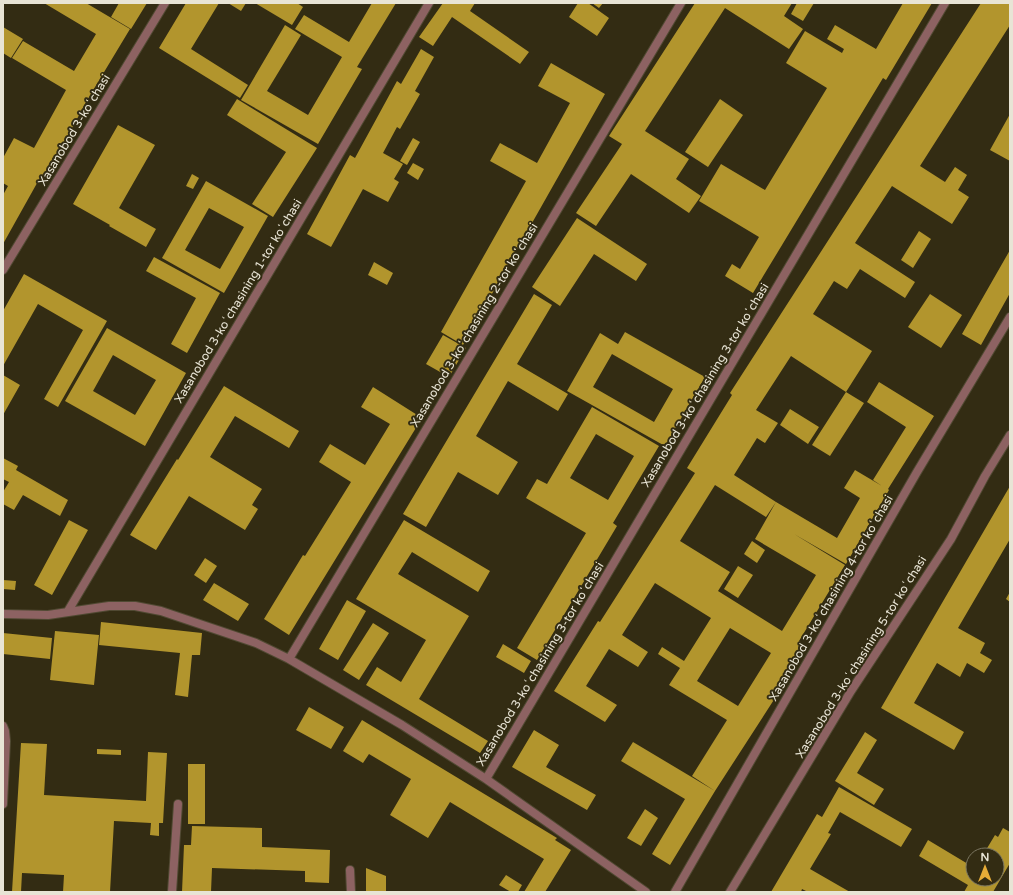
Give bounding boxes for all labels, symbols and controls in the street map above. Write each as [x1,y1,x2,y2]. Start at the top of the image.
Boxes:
street label: Xasanobod 3-koʻchasi [35,72,113,188]
street label: Xasanobod 3-koʻchasining 1-tor koʻchasi [171,197,305,405]
street label: Xasanobod 3-koʻchasining 2-tor koʻchasi [407,221,541,429]
street label: Xasanobod 3-koʻchasining 3-tor koʻchasi [638,281,772,489]
street label: Xasanobod 3-koʻchasining 4-tor koʻchasi [766,493,896,703]
street label: Xasanobod 3-koʻchasining 5-tor koʻchasi [793,554,929,760]
street label: Xasanobod 3-koʻchasining 3-tor koʻchasi [473,560,607,768]
north arrow [965,847,1005,887]
text: N [981,851,989,864]

